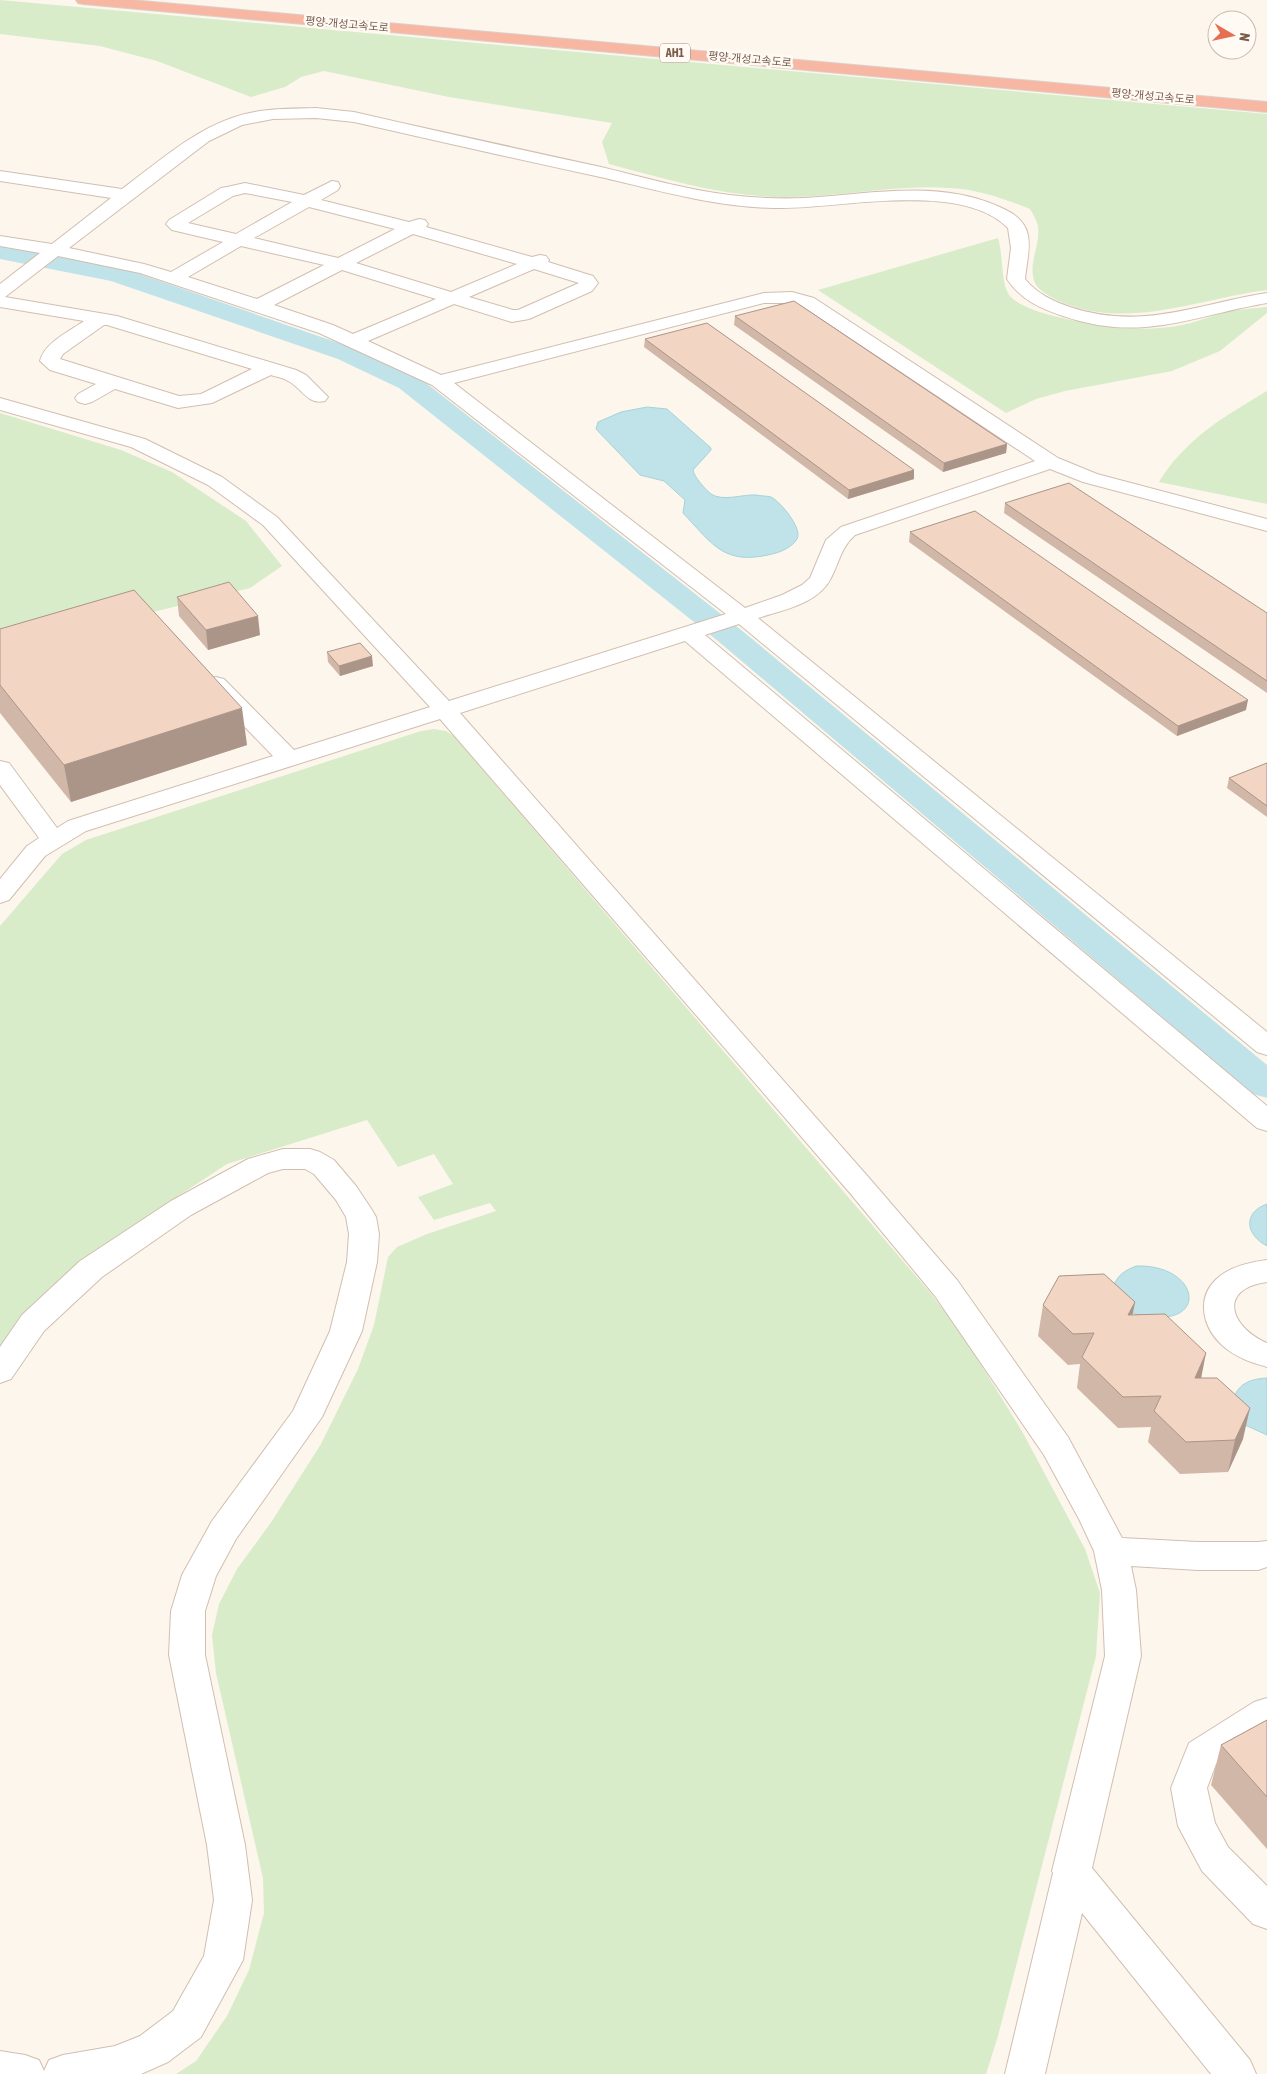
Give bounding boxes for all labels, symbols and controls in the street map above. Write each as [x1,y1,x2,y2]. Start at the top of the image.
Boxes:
north arrow [1207,10,1257,60]
street label: 평양-개성고속도로 [305,14,389,34]
text: N [1236,32,1253,42]
road number: AH1 [660,44,690,62]
street label: 평양-개성고속도로 [708,49,792,69]
street label: 평양-개성고속도로 [1111,86,1195,106]

